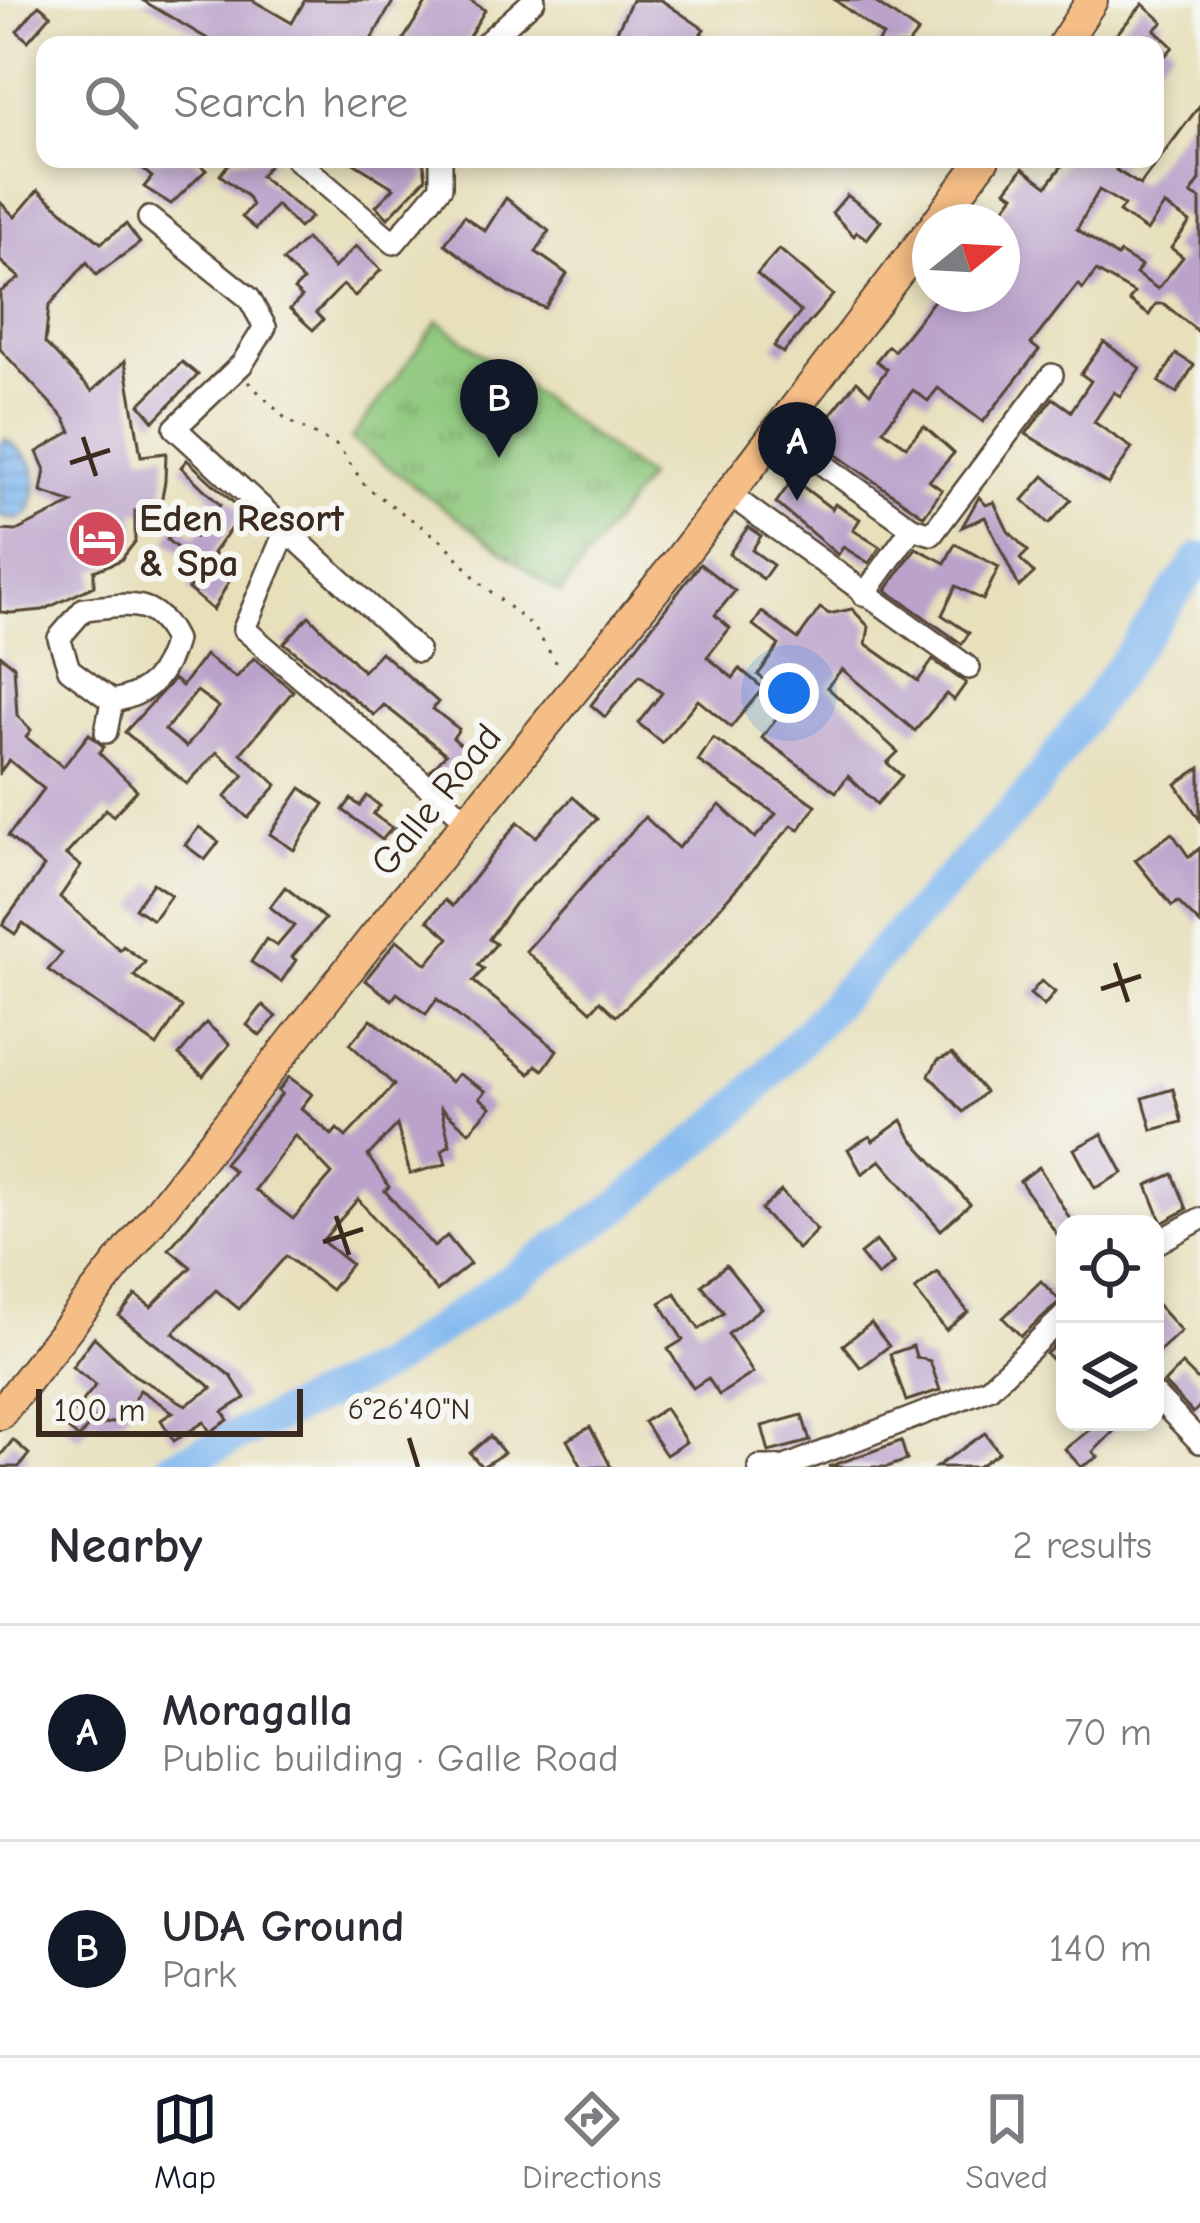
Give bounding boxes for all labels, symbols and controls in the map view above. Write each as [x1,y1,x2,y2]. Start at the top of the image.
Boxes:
search box [36,36,1164,168]
icon: search [78,69,144,135]
text: Search here [174,76,408,128]
north arrow [912,204,1020,312]
pin: B [460,359,538,458]
pin: A [758,402,836,501]
place label: Eden Resort & Spa [139,496,345,586]
hotel icon: Eden Resort & Spa [66,508,128,570]
your location [759,663,819,723]
street label: Galle Road [361,715,511,885]
map controls [1056,1215,1164,1431]
button: locate [1056,1215,1164,1323]
button: layers [1056,1323,1164,1431]
scale bar [36,1383,303,1436]
text: 100 m [54,1391,146,1429]
text: 6°26'40"N [348,1392,470,1427]
text: Nearby [48,1516,202,1575]
text: 2 results [1012,1523,1152,1568]
text: Moragalla [162,1684,353,1736]
text: A [76,1710,98,1755]
text: 70 m [1065,1710,1152,1755]
text: Public building · Galle Road [162,1736,619,1781]
text: UDA Ground [162,1900,404,1952]
text: B [75,1926,99,1971]
text: 140 m [1049,1926,1152,1971]
text: Park [162,1952,237,1997]
tab: Map [152,2086,218,2196]
tab: Directions [522,2086,662,2196]
tab: Saved [966,2086,1048,2196]

